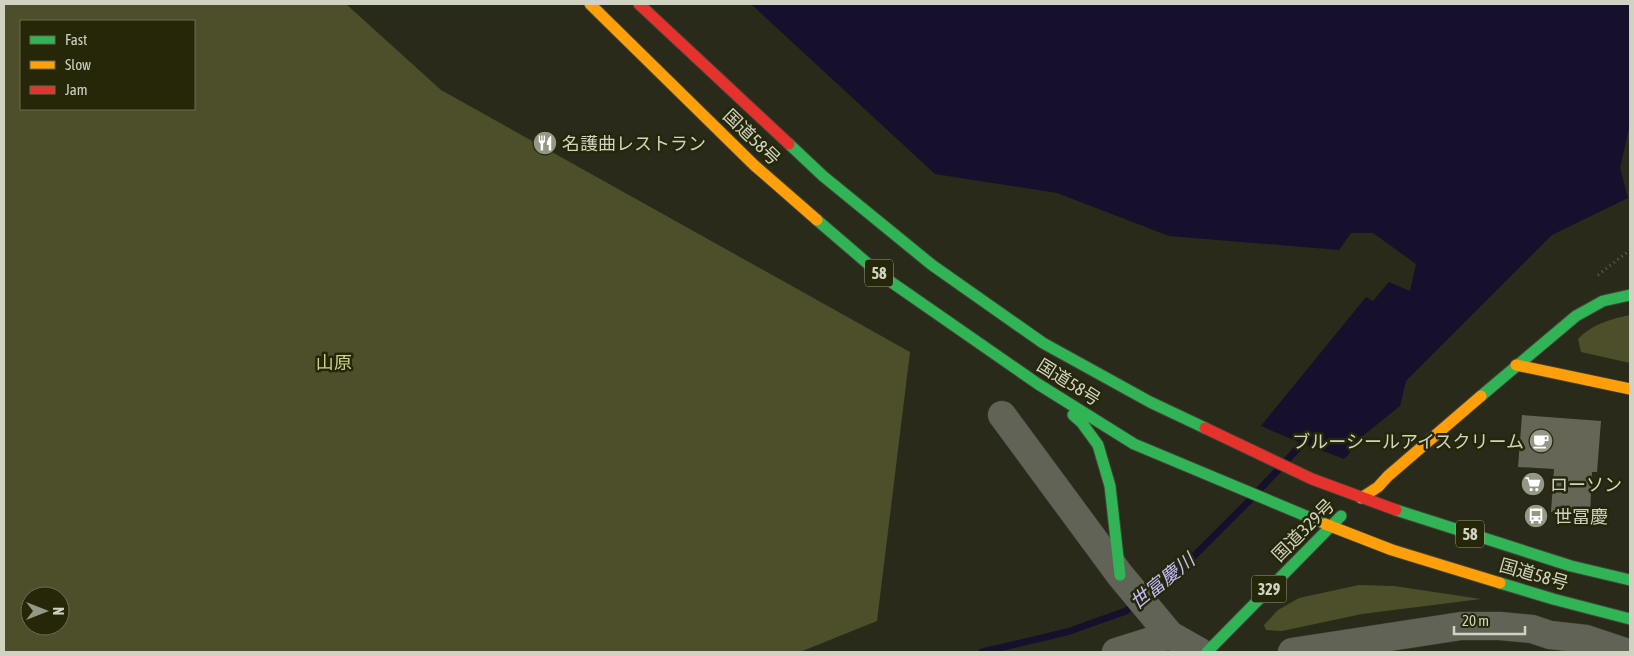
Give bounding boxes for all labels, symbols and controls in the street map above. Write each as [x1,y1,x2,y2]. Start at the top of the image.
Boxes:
legend [20,20,195,110]
text: Fast [65,31,87,48]
text: Slow [65,56,91,73]
text: Jam [65,81,88,98]
street label: 国道58号 [719,105,785,169]
restaurant icon: 名護曲レストラン [532,130,558,156]
place label: 名護曲レストラン [562,133,706,154]
road number: 58 [865,260,893,286]
park label: 山原 [316,352,352,373]
street label: 国道58号 [1033,354,1105,410]
cafe icon: ブルーシールアイスクリーム [1528,428,1554,454]
place label: ブルーシールアイスクリーム [1292,431,1524,452]
supermarket icon: ローソン [1520,471,1546,497]
place label: ローソン [1550,474,1622,495]
street label: 国道329号 [1268,495,1338,565]
bus stop icon: 世冨慶 [1523,503,1549,529]
place label: 世冨慶 [1554,506,1608,527]
road number: 58 [1456,520,1484,548]
water label: 世富慶川 [1126,547,1200,613]
street label: 国道58号 [1497,554,1571,594]
road number: 329 [1252,576,1286,602]
north arrow [20,586,70,636]
scale bar [1454,604,1525,636]
text: N [50,607,66,615]
text: 20 m [1462,612,1489,629]

